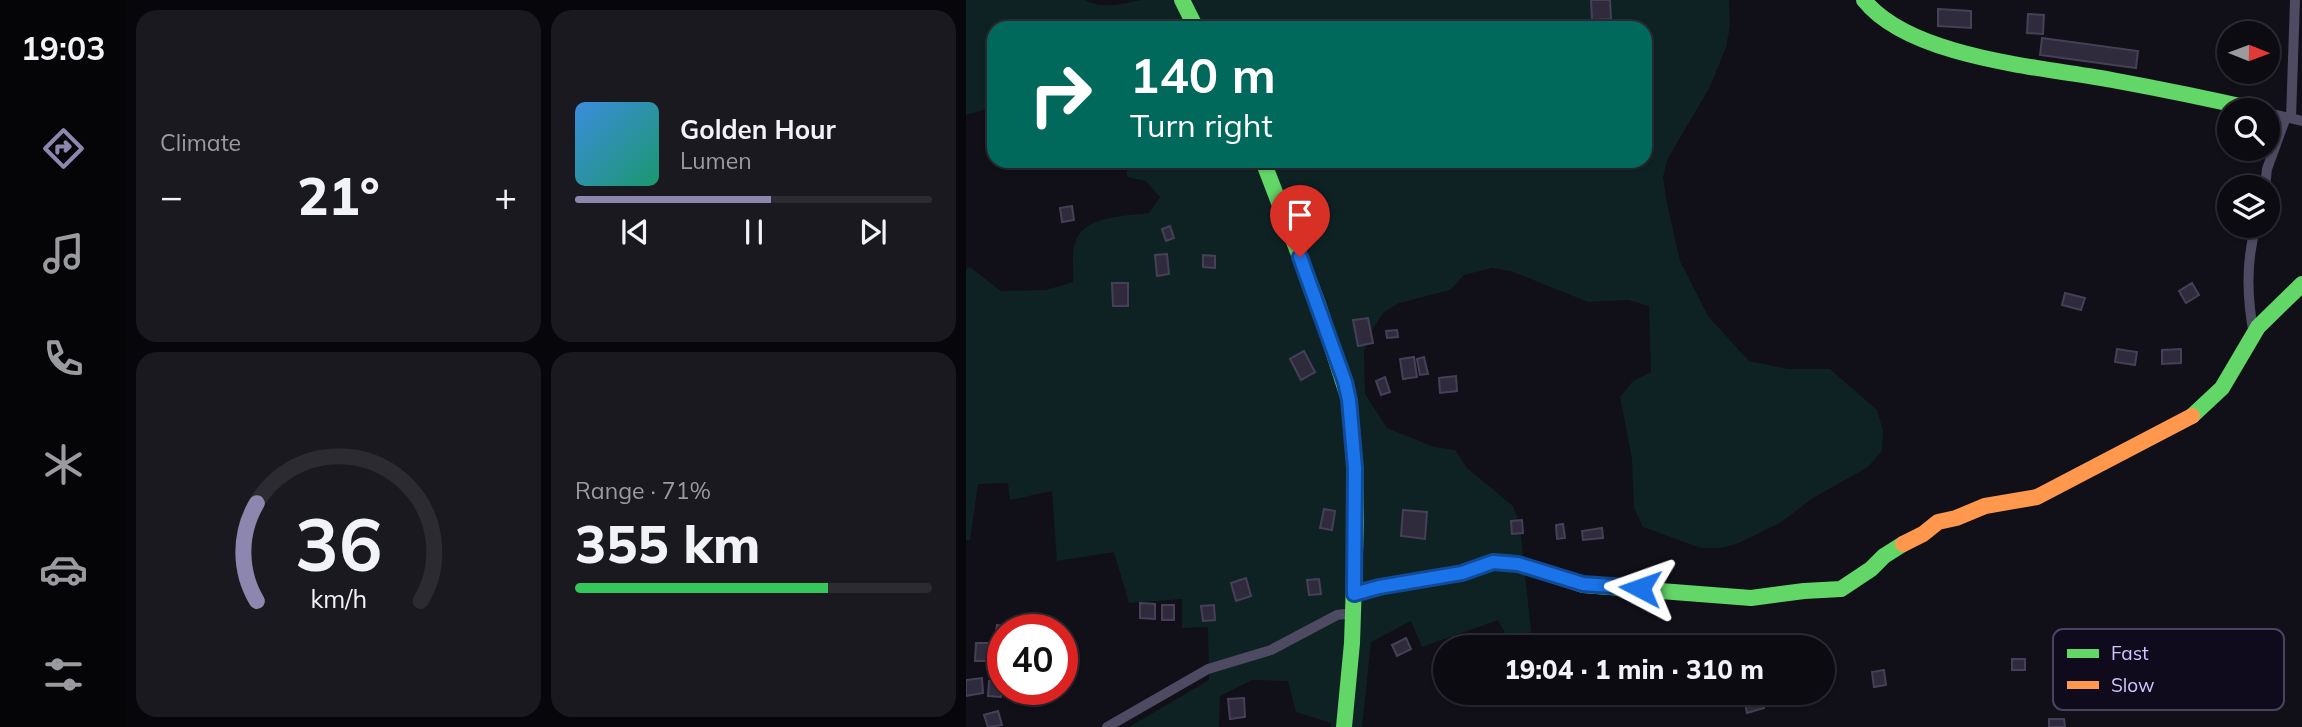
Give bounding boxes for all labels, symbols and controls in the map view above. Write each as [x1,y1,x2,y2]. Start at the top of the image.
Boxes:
north arrow [2217,21,2280,84]
map controls [2217,21,2280,238]
text: 19:03 [21,28,105,68]
text: 140 m [1130,44,1276,105]
icon: right [1015,49,1106,140]
button: search [2217,98,2280,161]
text: Turn right [1130,105,1273,145]
text: Golden Hour [680,113,836,146]
icon: directions [39,124,88,173]
text: Climate [160,128,241,157]
text: Lumen [680,146,752,175]
text: 21° [297,163,380,228]
text: − [160,172,183,220]
text: + [494,172,517,220]
button: layers [2217,175,2280,238]
pin [1270,185,1330,257]
icon: arrive [1281,196,1319,234]
icon: previous [616,213,654,251]
icon: pause [735,213,773,251]
icon: next [854,213,892,251]
icon: music [39,229,88,278]
icon: phone [39,334,88,383]
icon: climate [39,440,88,489]
text: Range · 71% [575,476,711,505]
text: 36 [295,498,382,589]
text: 355 km [575,511,760,576]
icon: car [39,545,88,594]
position arrow [1603,551,1677,625]
text: km/h [310,582,367,613]
speed limit sign: 40 [987,614,1078,705]
legend [2053,629,2284,710]
text: Fast [2111,641,2149,665]
icon: filters [39,650,88,699]
text: 19:04 · 1 min · 310 m [1504,653,1764,686]
text: Slow [2111,673,2155,697]

